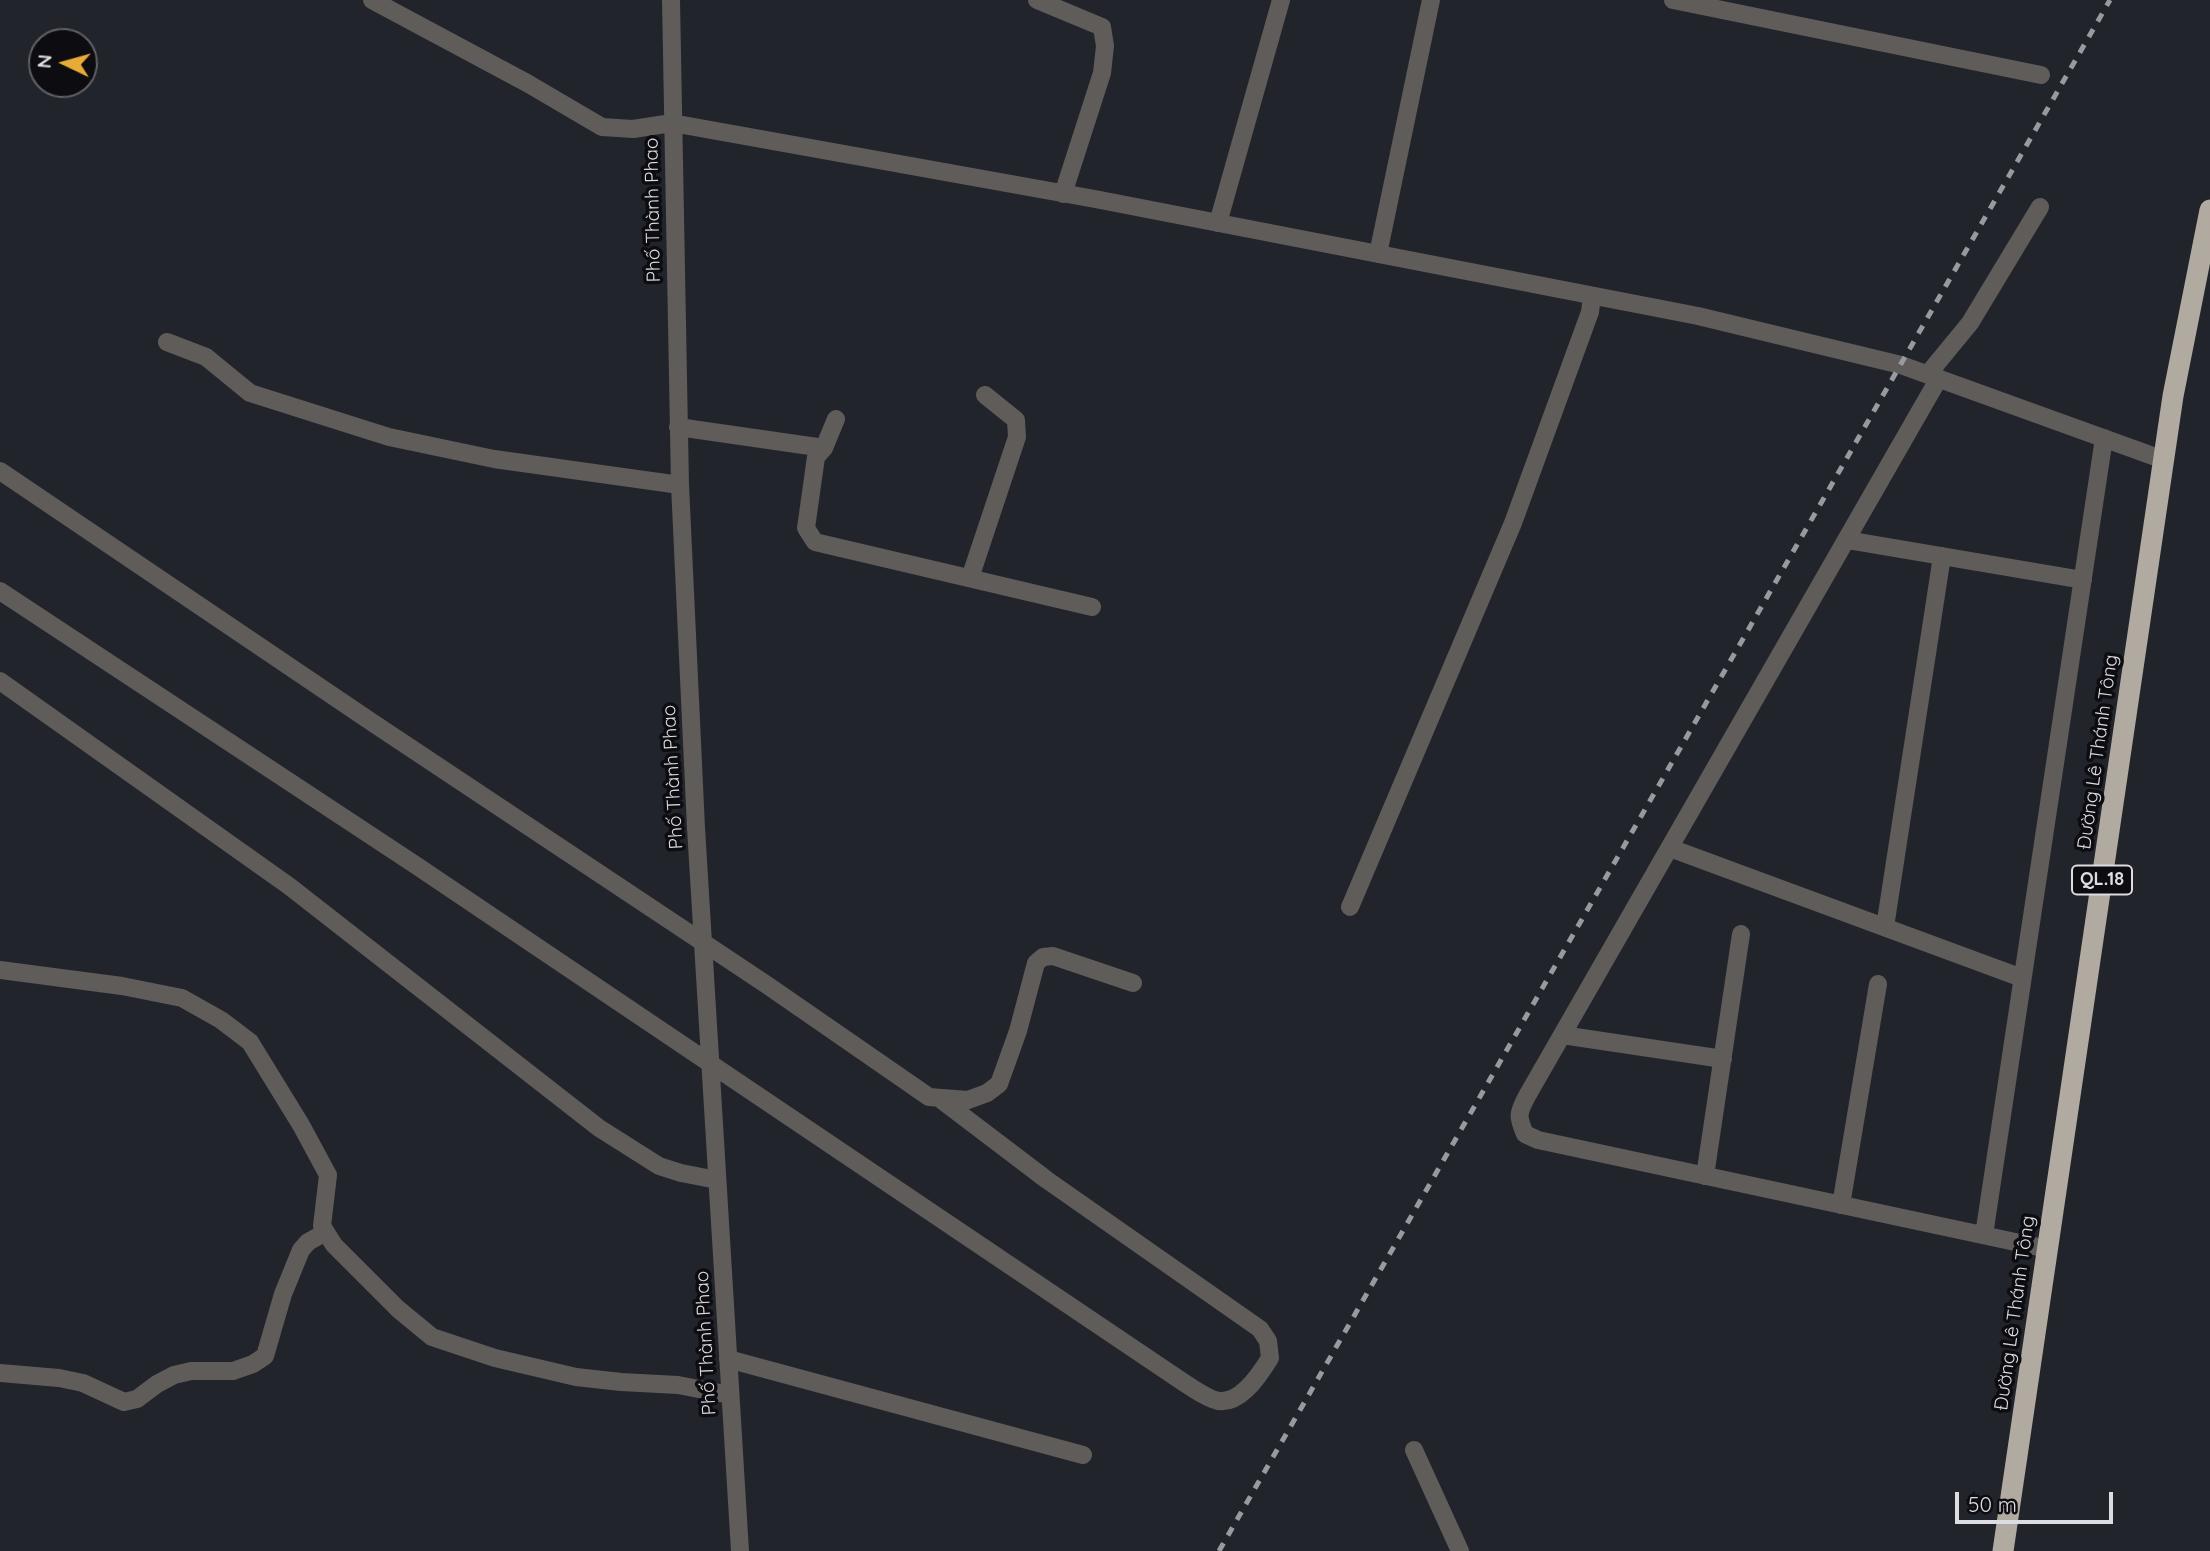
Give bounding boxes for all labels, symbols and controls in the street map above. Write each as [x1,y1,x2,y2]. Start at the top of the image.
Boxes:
north arrow [28,28,98,98]
text: N [32,53,57,69]
street label: Phố Thành Phao [640,137,666,283]
street label: Đường Lê Thánh Tông [2073,653,2123,851]
street label: Phố Thành Phao [658,704,688,850]
road number: QL.18 [2072,866,2132,894]
street label: Đường Lê Thánh Tông [1990,1214,2040,1412]
street label: Phố Thành Phao [691,1270,721,1416]
scale bar [1958,1478,2116,1522]
text: 50 m [1968,1491,2017,1517]

